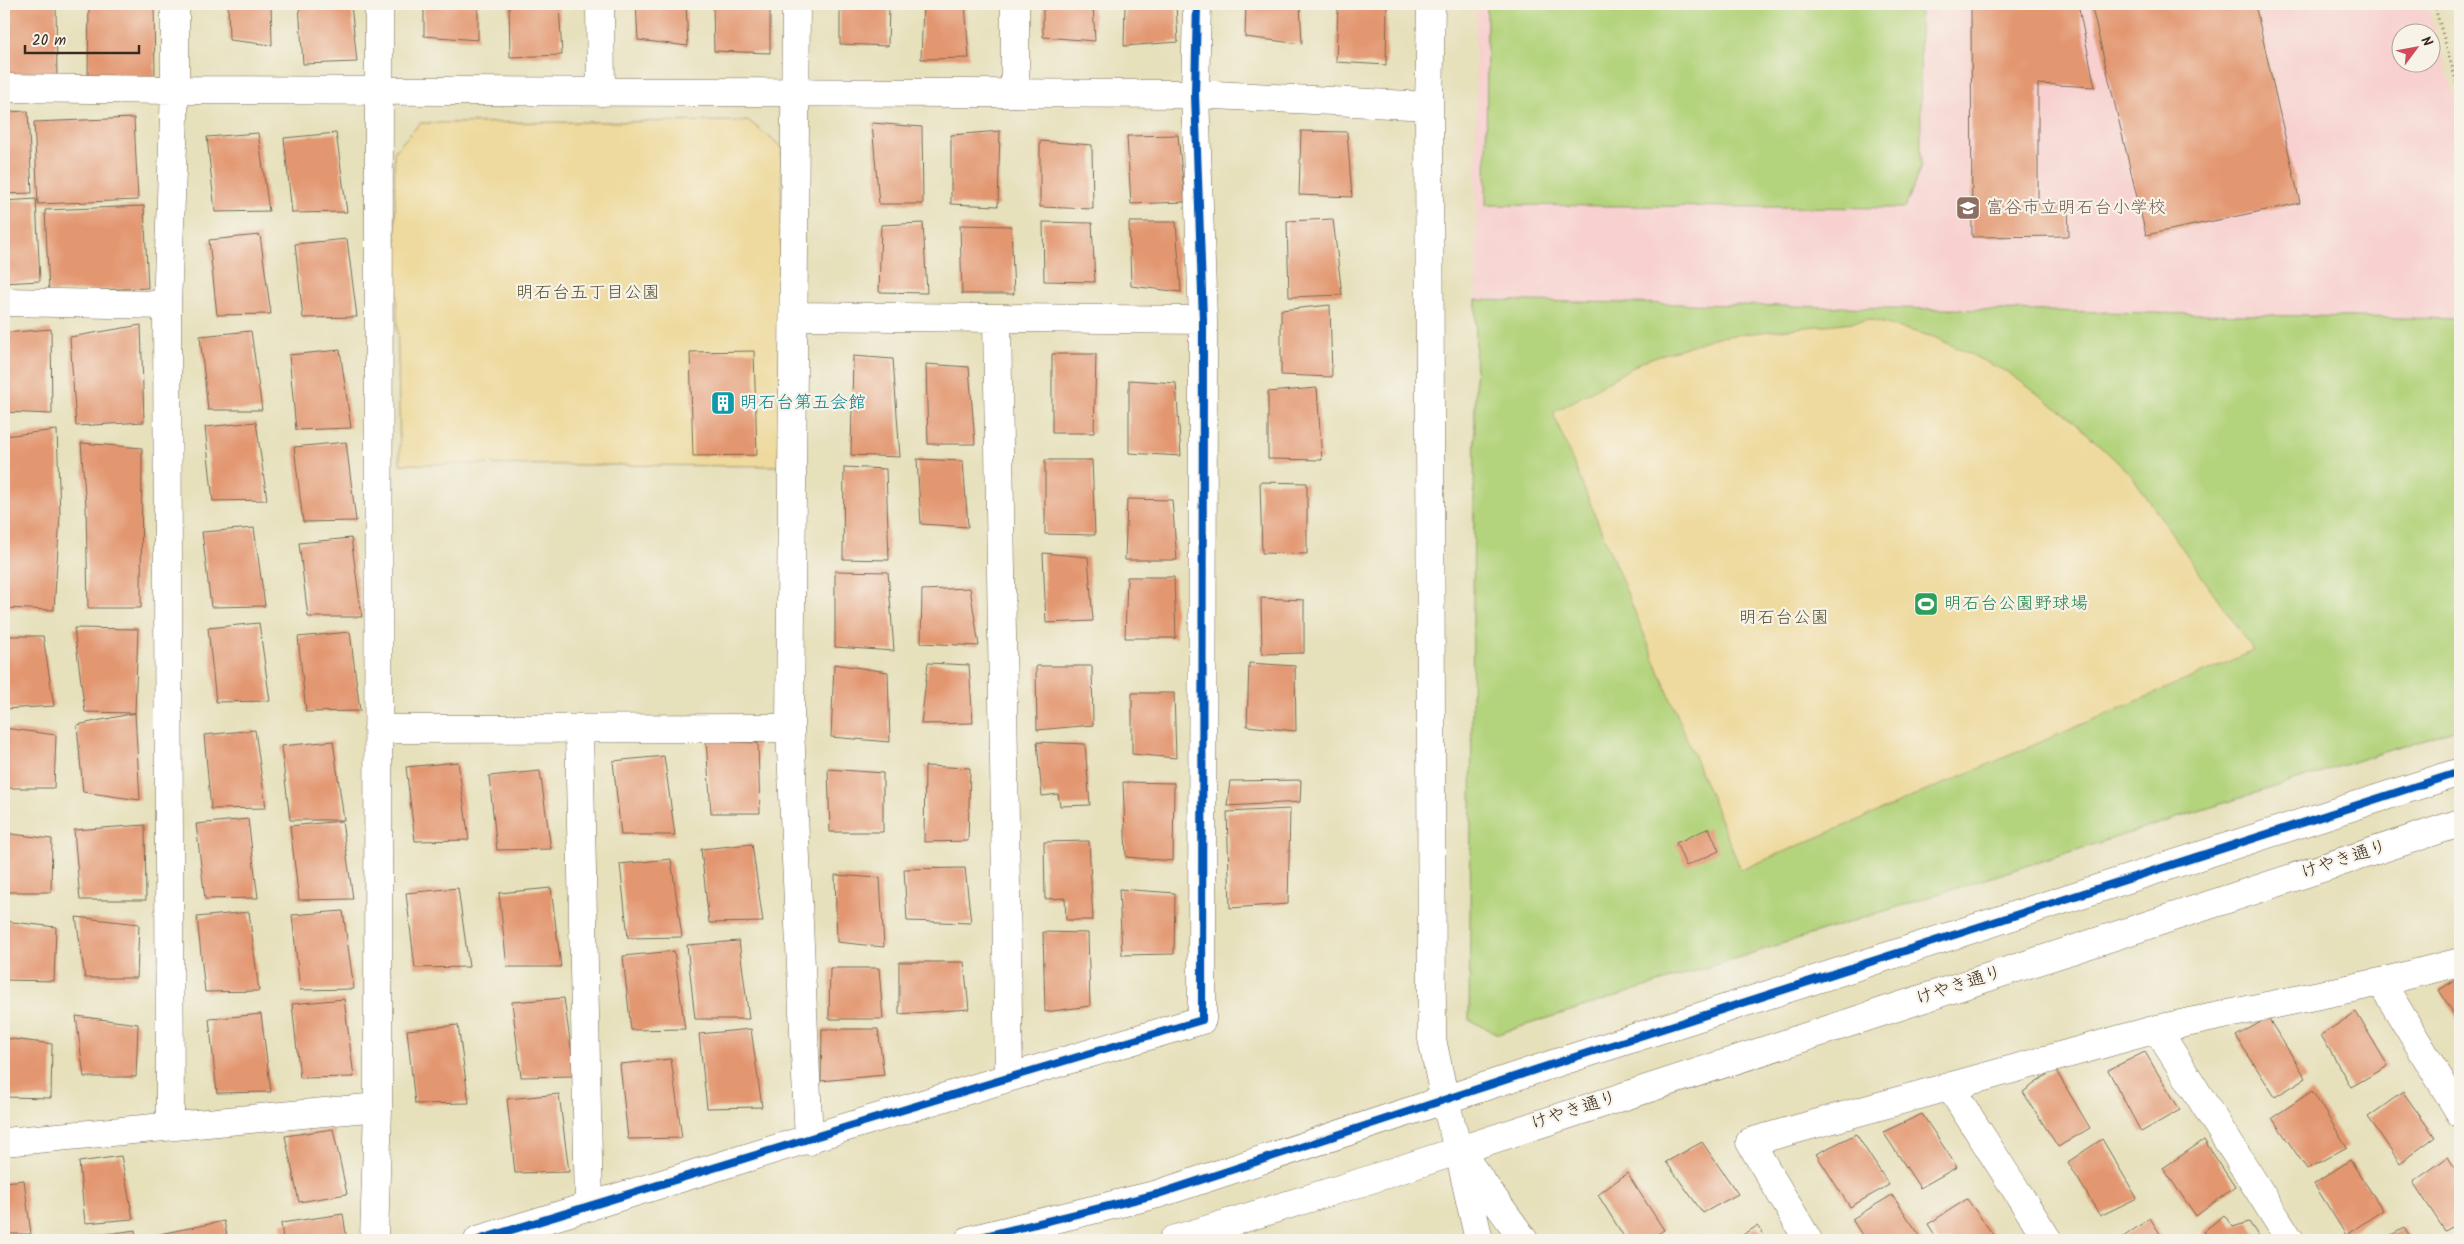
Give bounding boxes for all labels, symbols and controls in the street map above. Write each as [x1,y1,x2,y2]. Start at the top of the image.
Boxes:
scale bar [25,22,139,54]
north arrow [2392,22,2442,72]
text: 20 m [32,29,66,53]
text: N [2415,32,2438,51]
place label: 富谷市立明石台小学校 [1986,194,2166,223]
school or university icon: 富谷市立明石台小学校 [1955,195,1981,221]
park label: 明石台五丁目公園 [516,279,660,308]
place label: 明石台第五会館 [740,389,866,418]
building icon: 明石台第五会館 [710,390,736,416]
place label: 明石台公園野球場 [1944,590,2088,619]
sports icon: 明石台公園野球場 [1913,591,1939,617]
park label: 明石台公園 [1739,604,1829,633]
street label: けやき通り [2297,832,2391,888]
street label: けやき通り [1912,958,2006,1014]
street label: けやき通り [1527,1083,1621,1139]

